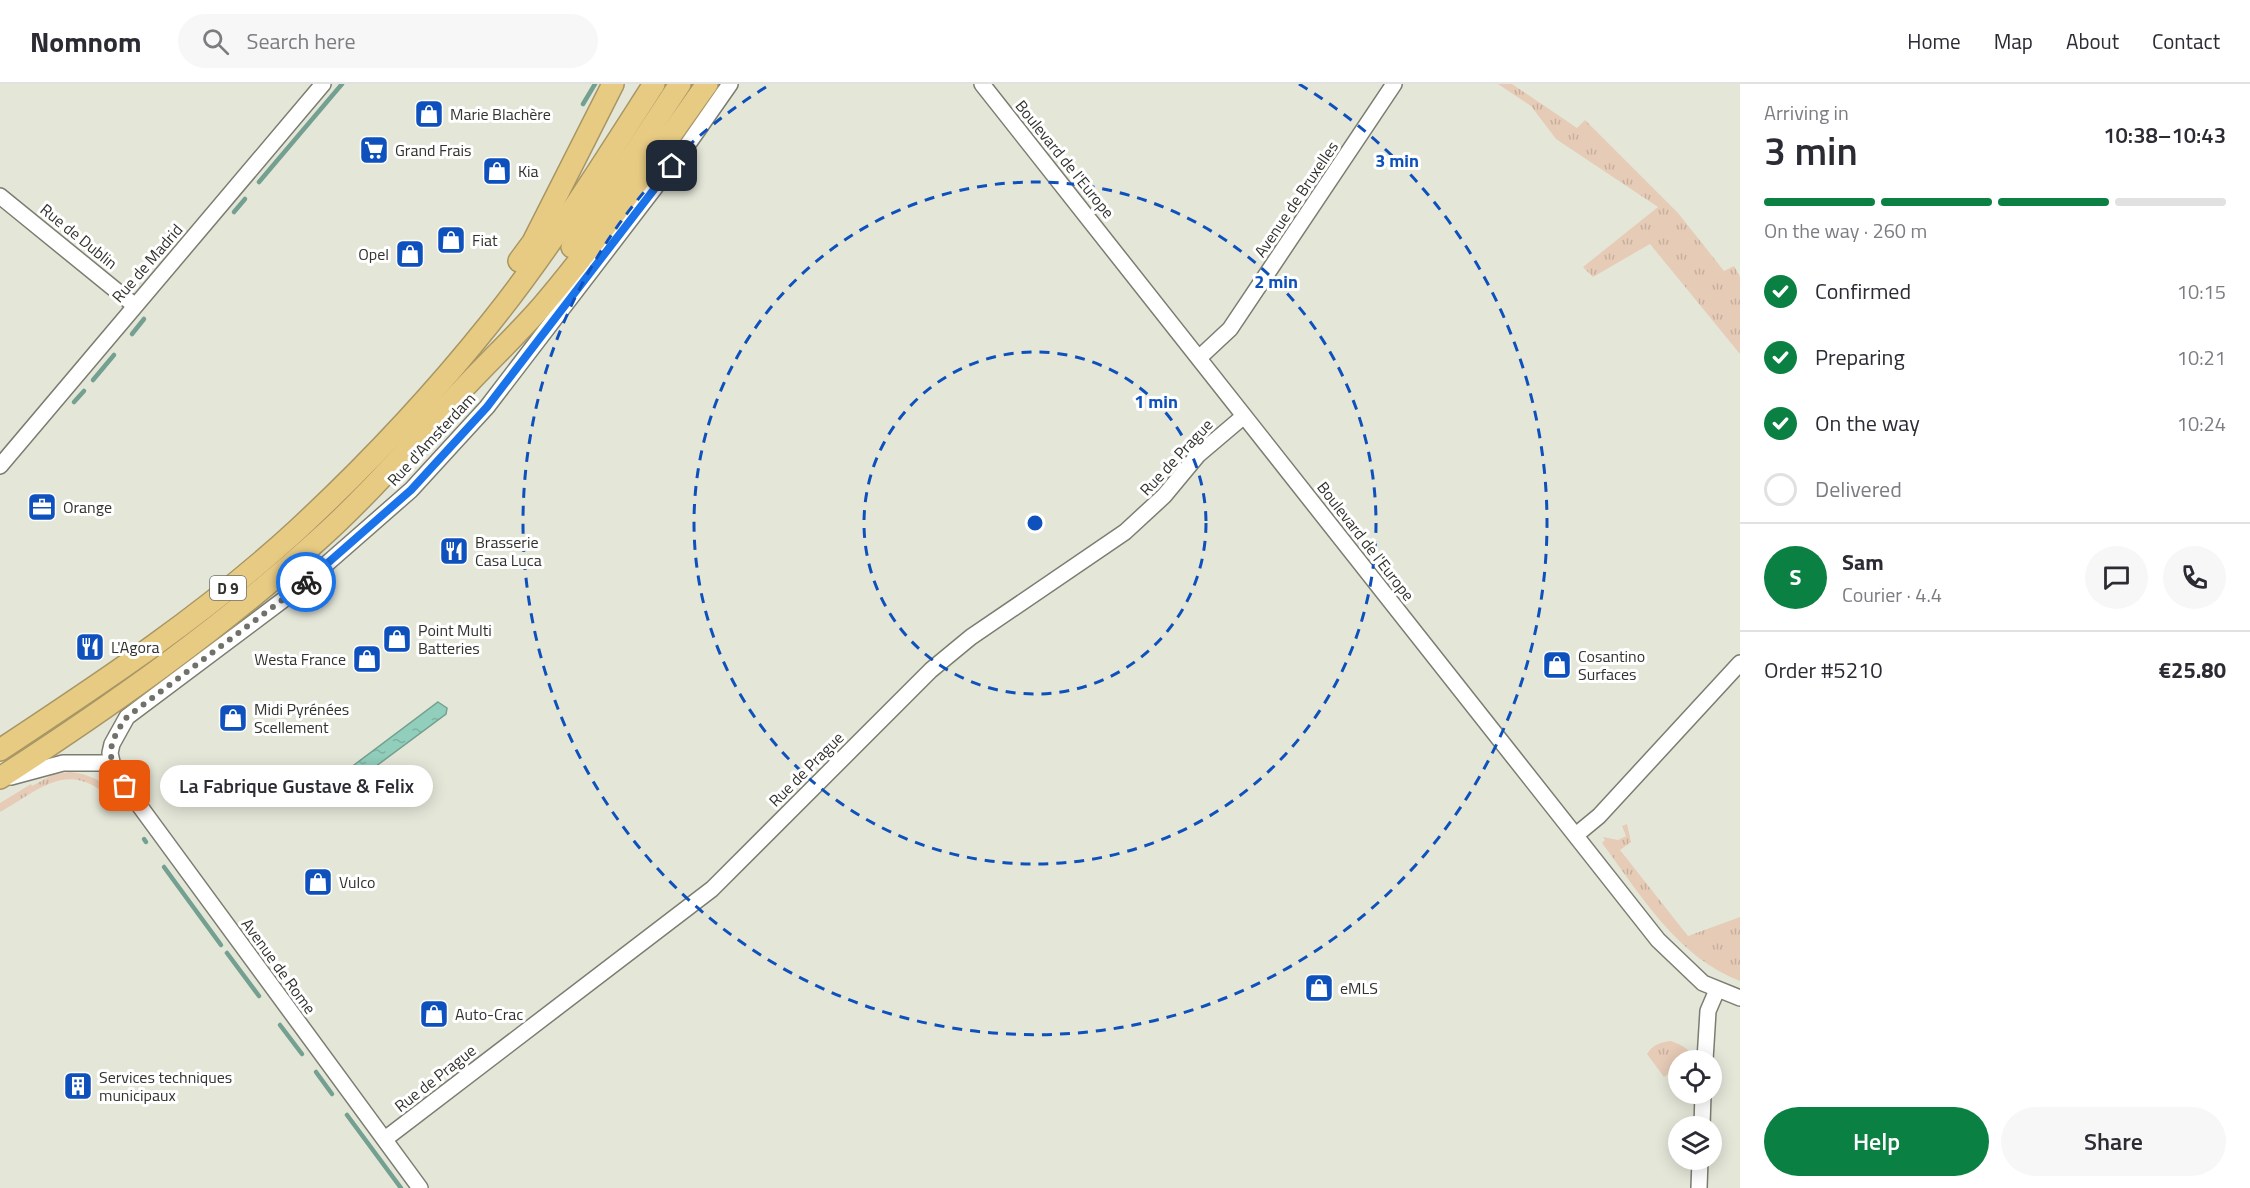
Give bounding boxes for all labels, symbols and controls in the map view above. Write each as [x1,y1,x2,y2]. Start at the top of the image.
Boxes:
search box [178,14,598,68]
text: Nomnom [30,20,142,63]
text: Search here [247,24,356,58]
icon: search [199,25,232,58]
text: Home [1907,25,1961,57]
text: Map [1994,25,2033,57]
text: About [2066,25,2119,57]
text: Contact [2152,25,2220,57]
street label: Boulevard de l'Europe [1010,95,1120,223]
text: Arriving in [1764,97,1849,128]
shop icon: Marie Blachère [413,98,445,130]
place label: Marie Blachère [450,102,551,126]
text: 10:38–10:43 [2103,118,2226,152]
text: 3 min [1764,121,1858,180]
supermarket icon: Grand Frais [358,134,390,166]
street label: Avenue de Bruxelles [1248,136,1344,262]
place label: Grand Frais [395,138,472,162]
pin [646,140,697,191]
text: 3 min [1375,147,1419,174]
icon: home [655,149,688,182]
shop icon: Kia [481,155,513,187]
place label: Kia [518,159,539,183]
street label: Rue de Dublin [35,197,123,275]
text: On the way · 260 m [1764,215,1927,246]
street label: Rue de Madrid [106,218,188,308]
shop icon: Fiat [435,224,467,256]
place label: Fiat [472,228,498,252]
shop icon: Opel [394,238,426,270]
place label: Opel [358,242,389,266]
text: 2 min [1254,268,1298,295]
text: Confirmed [1815,274,1911,308]
icon: check [1764,275,1797,308]
text: 10:15 [2177,276,2226,307]
text: Preparing [1815,340,1905,374]
icon: check [1764,341,1797,374]
text: 10:21 [2177,342,2226,373]
street label: Rue d'Amsterdam [381,387,481,491]
text: 1 min [1134,388,1178,415]
text: On the way [1815,406,1920,440]
icon: check [1764,407,1797,440]
text: 10:24 [2177,408,2226,439]
street label: Rue de Prague [1134,413,1218,501]
text: Delivered [1815,472,1902,506]
street label: Boulevard de l'Europe [1312,476,1420,606]
office icon: Orange [26,491,58,523]
place label: Orange [63,495,112,519]
centre of rings [1025,513,1045,533]
place label: Brasserie Casa Luca [475,530,542,572]
restaurant icon: Brasserie Casa Luca [438,535,470,567]
text: Sam [1842,545,1884,579]
button: chat [2085,546,2148,609]
button: phone [2163,546,2226,609]
courier [276,552,336,612]
text: S [1790,560,1801,594]
icon: bike [290,566,323,599]
road number: D 9 [210,576,246,600]
text: Courier · 4.4 [1842,579,1942,610]
place label: Point Multi Batteries [418,618,492,660]
shop icon: Point Multi Batteries [381,623,413,655]
restaurant icon: L'Agora [74,631,106,663]
place label: L'Agora [111,635,159,659]
shop icon: Westa France [351,643,383,675]
place label: Cosantino Surfaces [1578,644,1645,686]
place label: Westa France [254,647,346,671]
shop icon: Cosantino Surfaces [1541,649,1573,681]
text: Order #5210 [1764,653,1883,687]
text: €25.80 [2159,653,2226,687]
place label: Midi Pyrénées Scellement [254,697,349,739]
shop icon: Midi Pyrénées Scellement [217,702,249,734]
street label: Rue de Prague [763,726,849,812]
pin [99,760,150,811]
callout: La Fabrique Gustave & Felix [161,765,434,807]
icon: bag [108,769,141,802]
text: La Fabrique Gustave & Felix [179,770,414,801]
shop icon: Vulco [302,866,334,898]
place label: Vulco [339,870,375,894]
street label: Avenue de Rome [236,913,322,1019]
shop icon: eMLS [1303,972,1335,1004]
place label: eMLS [1340,976,1378,1000]
shop icon: Auto-Crac [418,998,450,1030]
place label: Auto-Crac [455,1002,523,1026]
street label: Rue de Prague [389,1038,481,1118]
map controls [1668,1050,1722,1170]
button: locate [1668,1050,1722,1104]
place label: Services techniques municipaux [99,1065,232,1107]
building icon: Services techniques municipaux [62,1070,94,1102]
button: Help [1764,1107,1989,1176]
button: Share [2001,1107,2226,1176]
button: layers [1668,1116,1722,1170]

